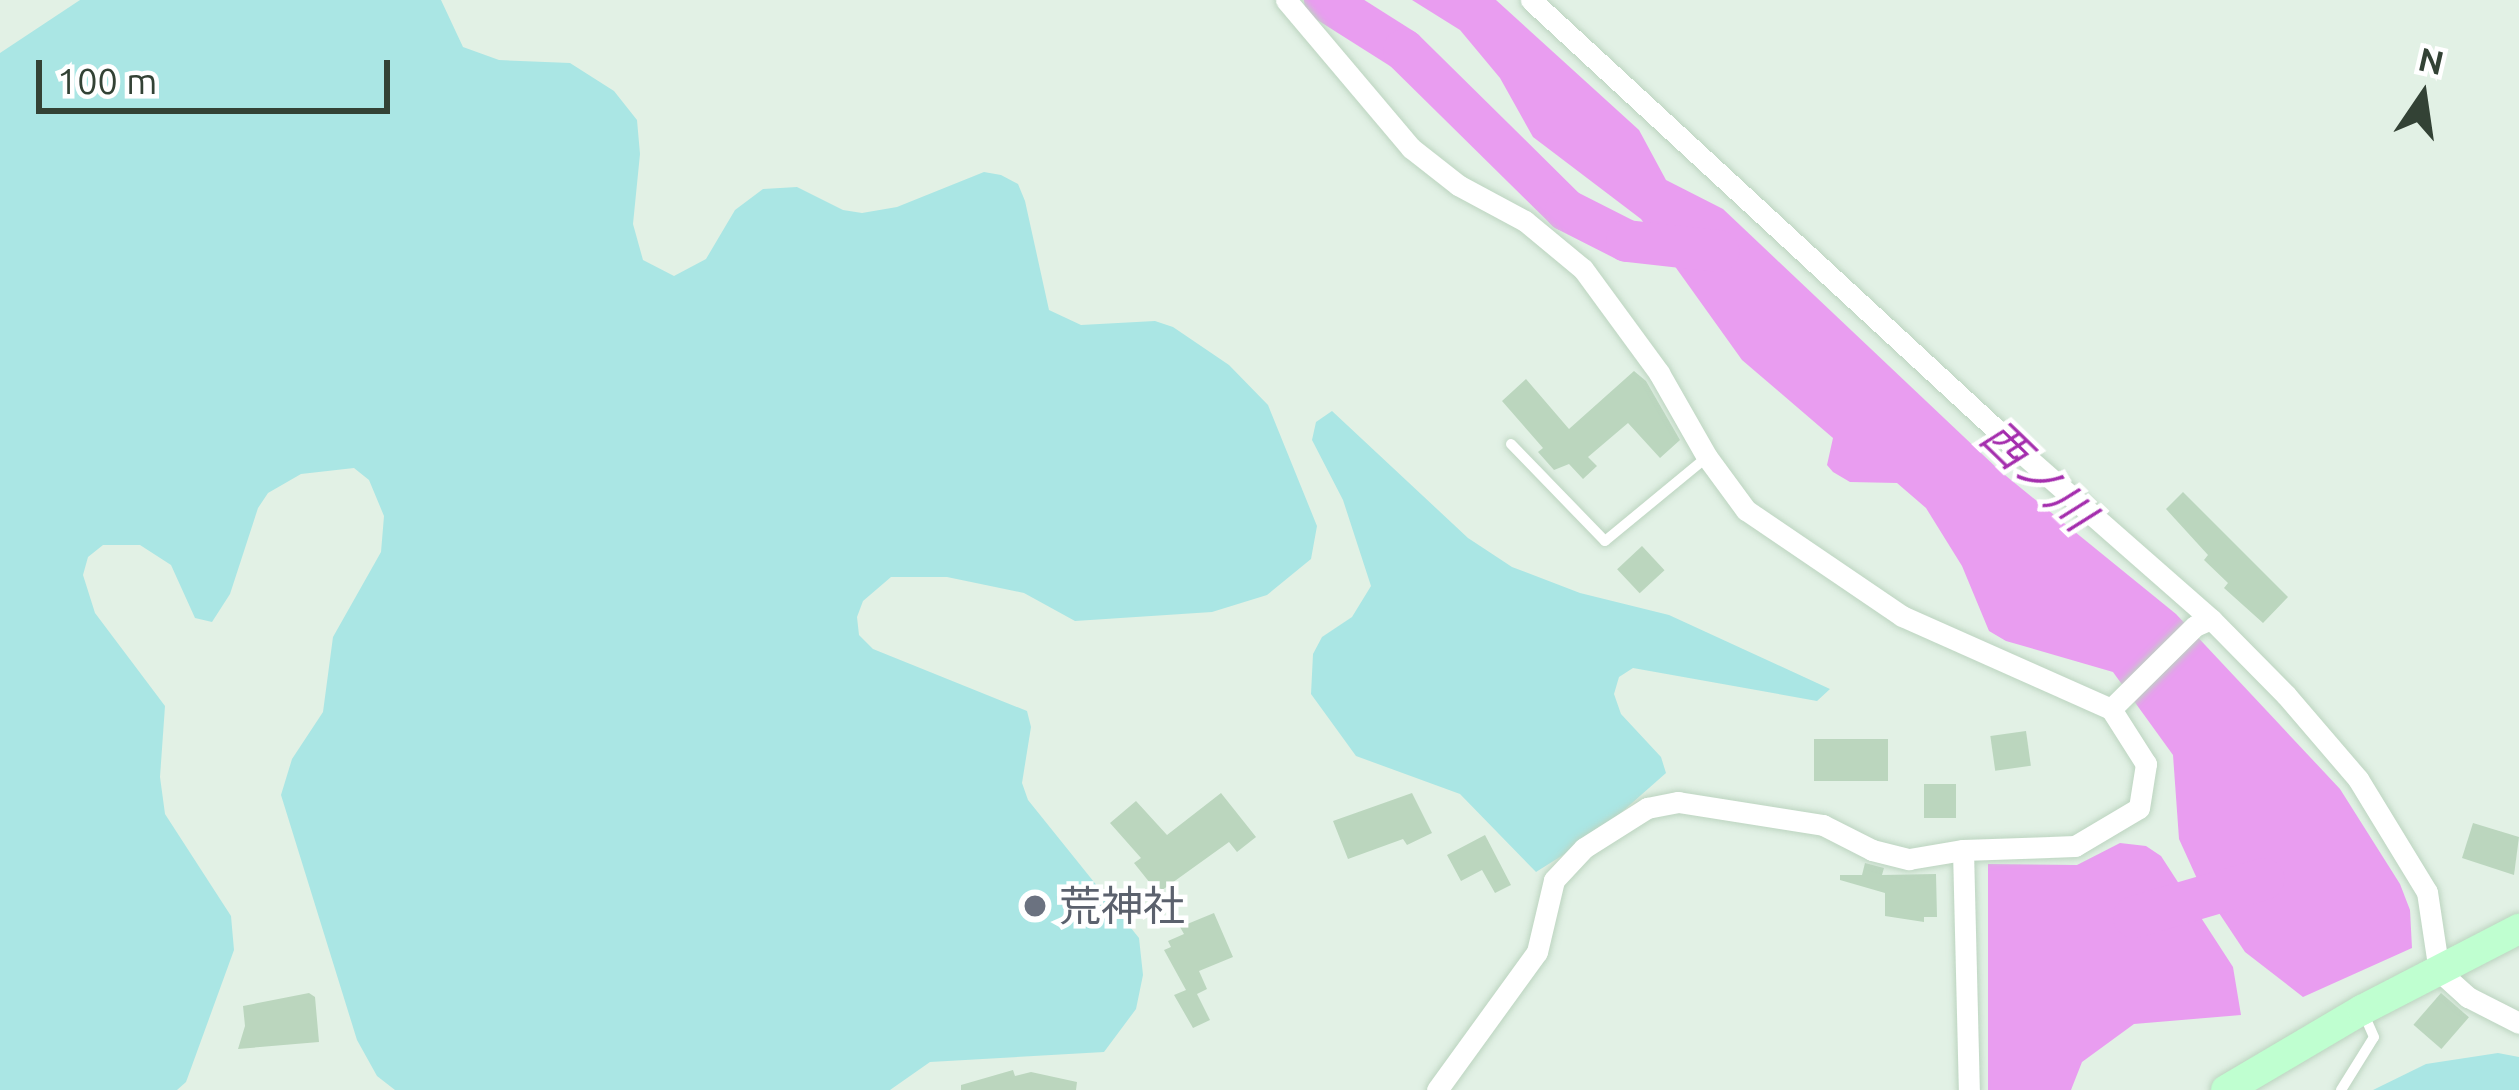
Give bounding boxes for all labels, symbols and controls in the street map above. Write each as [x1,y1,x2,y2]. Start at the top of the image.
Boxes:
scale bar [42,36,396,110]
north arrow [2363,36,2483,156]
text: N [2415,40,2447,81]
text: 100 m [57,60,157,101]
water label: 西ノ川 [1971,409,2105,541]
place label: 荒神社 [1059,881,1185,931]
marker: 荒神社 [1022,893,1048,919]

